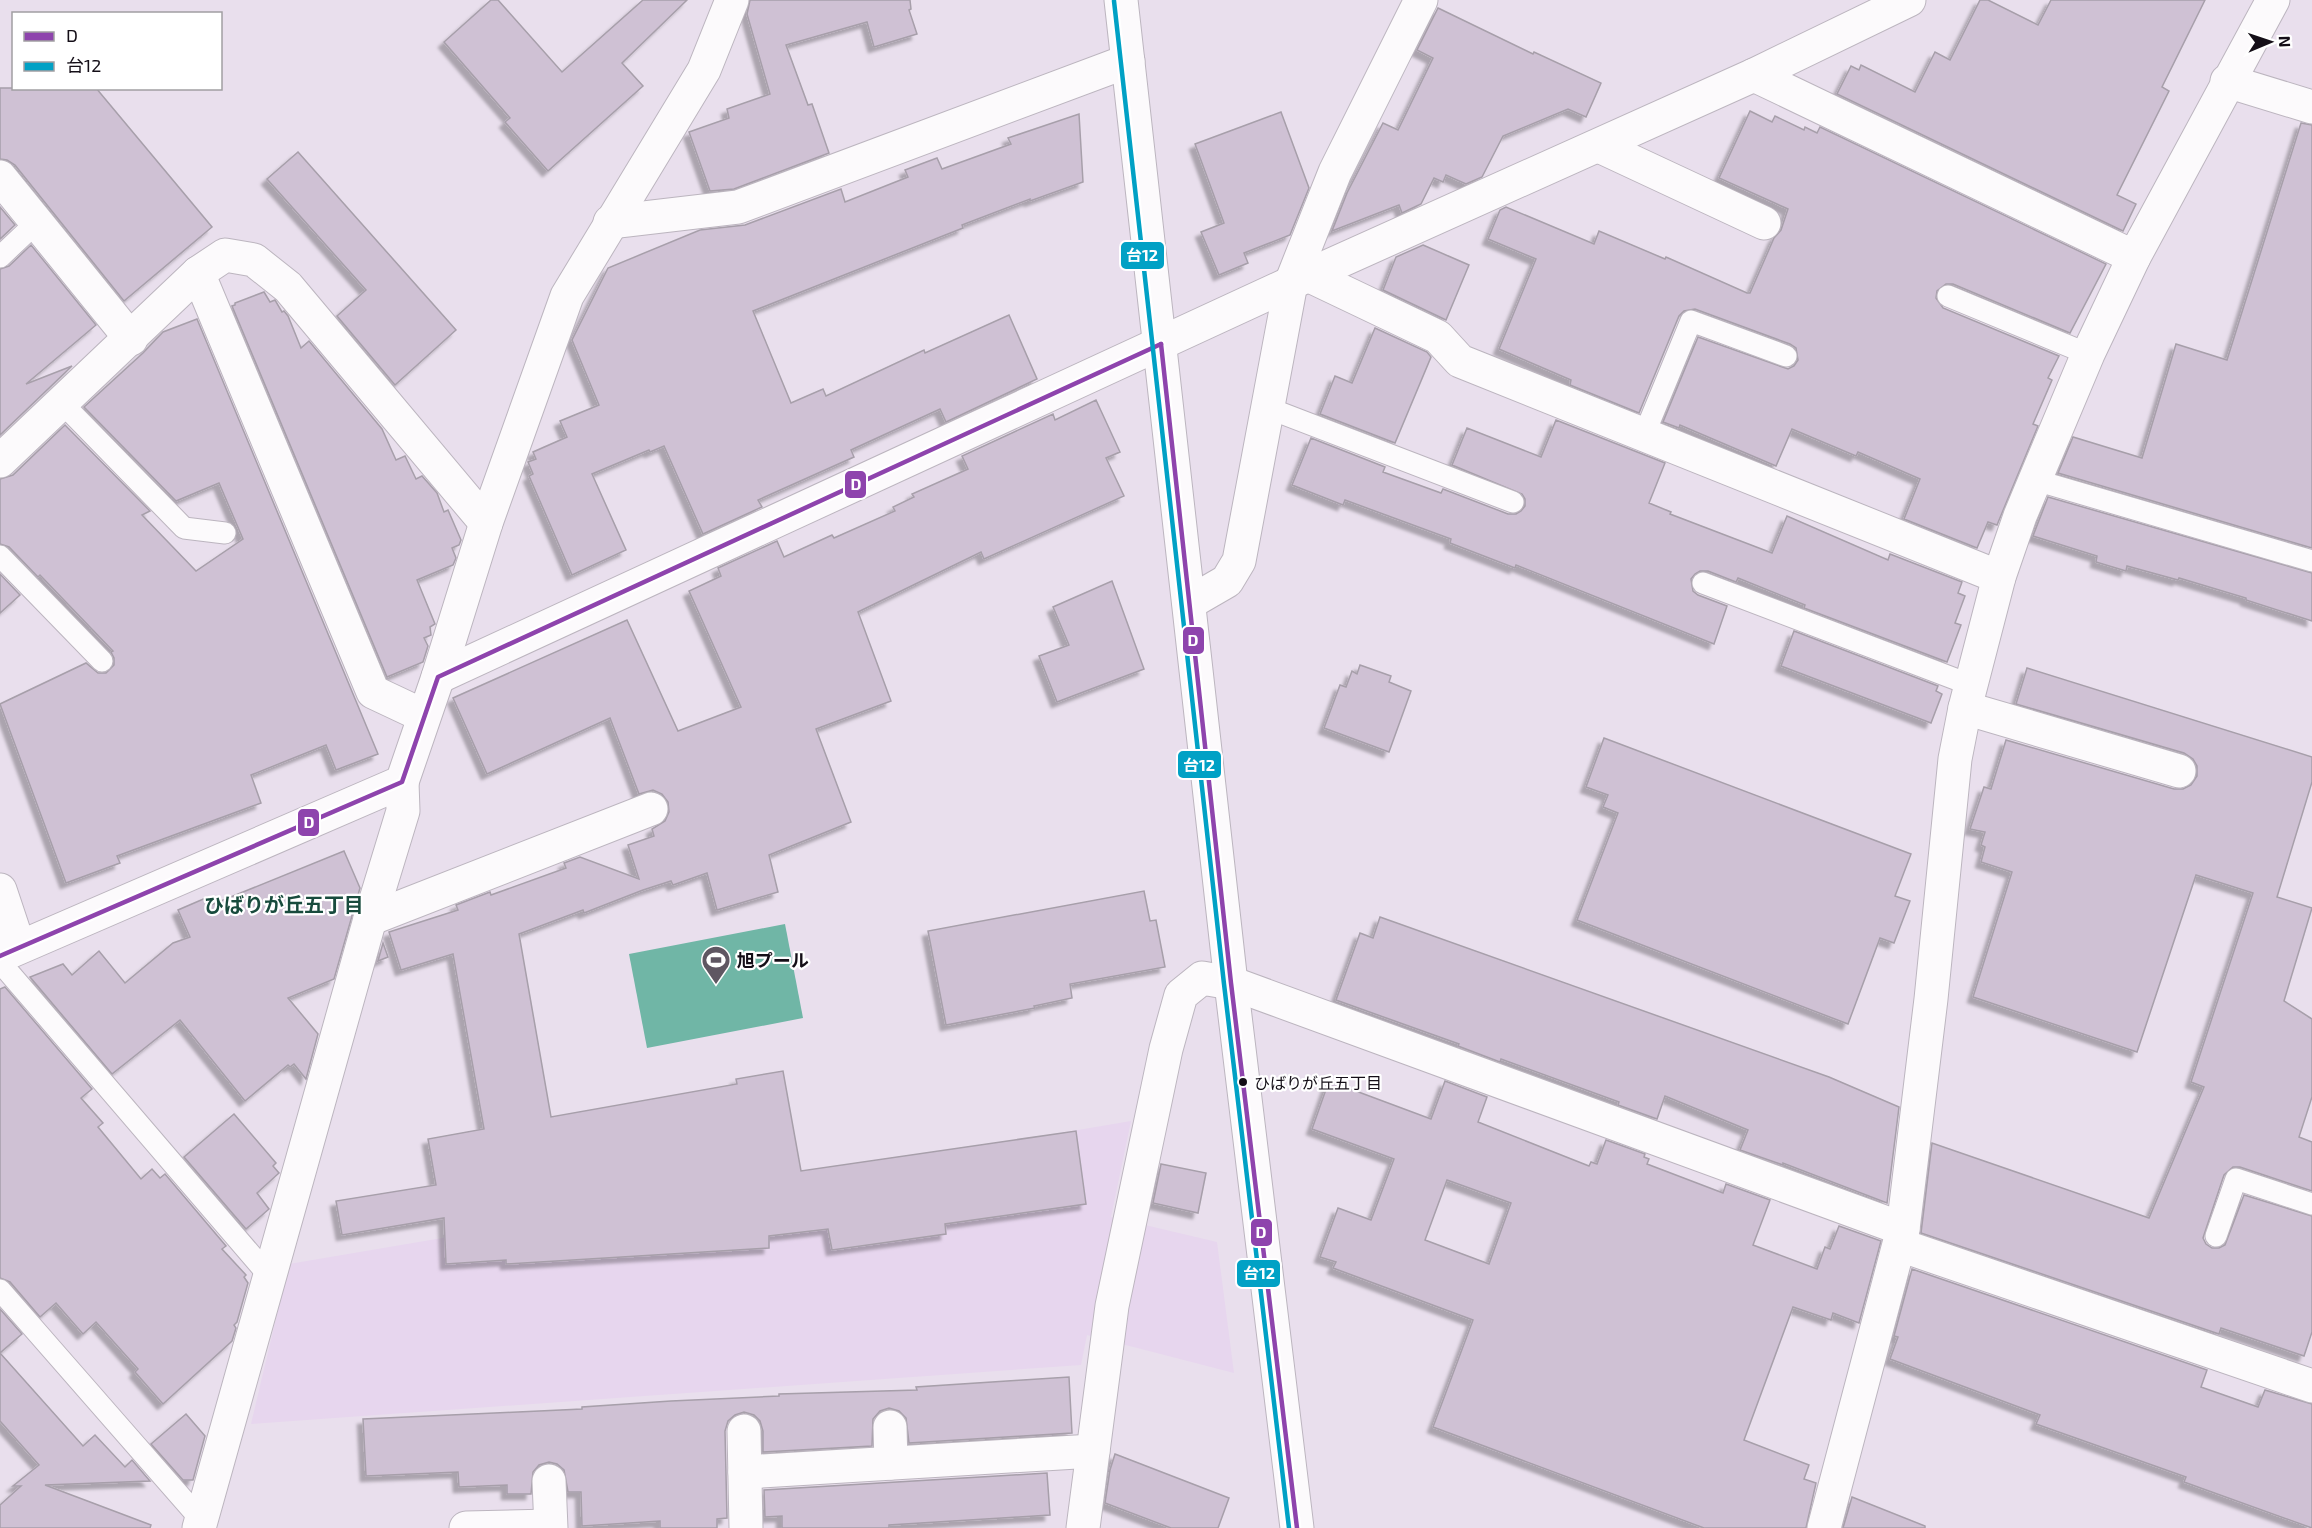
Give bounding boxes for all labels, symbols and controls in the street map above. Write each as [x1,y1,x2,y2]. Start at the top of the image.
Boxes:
legend [12,12,222,90]
north arrow [2240,12,2300,72]
text: D [66,24,78,46]
text: N [2276,35,2295,48]
text: 台12 [66,54,101,76]
line badge: 台12 [1120,241,1165,270]
text: 台12 [1126,245,1158,264]
line badge: D [844,470,867,499]
text: D [851,474,862,493]
line badge: D [1182,626,1205,655]
text: D [1188,630,1199,649]
line badge: 台12 [1177,750,1222,779]
text: 台12 [1183,755,1215,774]
line badge: D [297,808,320,837]
text: D [304,812,315,831]
district label: ひばりが丘五丁目 [204,892,364,916]
sports icon: 旭プール [700,944,732,986]
place label: 旭プール [737,949,809,971]
place label: ひばりが丘五丁目 [1254,1073,1382,1092]
marker: ひばりが丘五丁目 [1237,1076,1249,1088]
line badge: D [1250,1218,1273,1247]
text: D [1256,1222,1267,1241]
line badge: 台12 [1236,1259,1281,1288]
text: 台12 [1243,1263,1275,1282]

